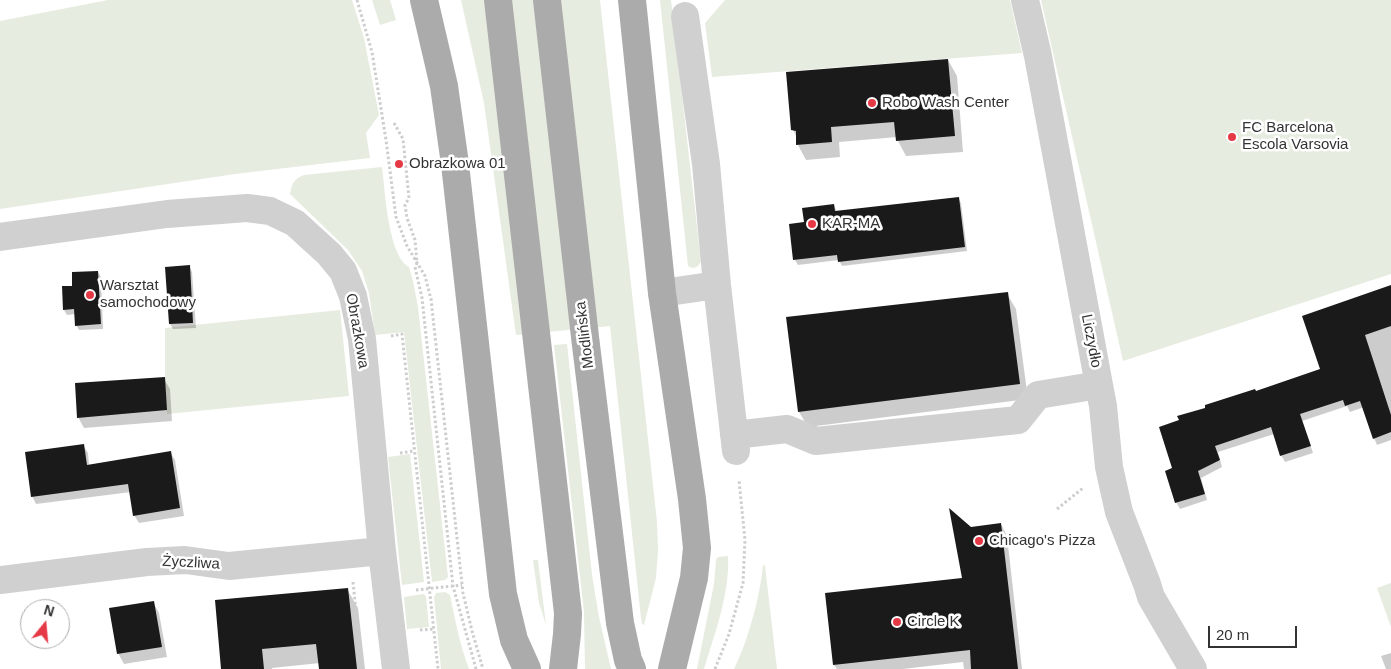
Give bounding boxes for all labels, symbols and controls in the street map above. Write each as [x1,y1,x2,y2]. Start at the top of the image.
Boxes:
place label: Robo Wash Center [882,94,1009,112]
marker: Robo Wash Center [866,97,878,109]
place label: FC Barcelona Escola Varsovia [1242,119,1348,154]
marker: FC Barcelona Escola Varsovia [1226,131,1238,143]
place label: Obrazkowa 01 [409,155,506,173]
marker: Obrazkowa 01 [393,158,405,170]
place label: KAR-MA [822,215,880,233]
marker: KAR-MA [806,218,818,230]
place label: Warsztat samochodowy [100,277,196,312]
marker: Warsztat samochodowy [84,289,96,301]
street label: Obrazkowa [342,292,372,370]
street label: Modlińska [572,300,598,370]
street label: Liczydło [1077,313,1105,369]
place label: Chicago's Pizza [989,532,1095,550]
marker: Chicago's Pizza [973,535,985,547]
street label: Życzliwa [162,553,220,573]
north arrow [20,599,70,649]
text: N [42,601,56,620]
place label: Circle K [907,613,960,631]
marker: Circle K [891,616,903,628]
scale bar [1211,616,1300,648]
text: 20 m [1216,626,1249,643]

